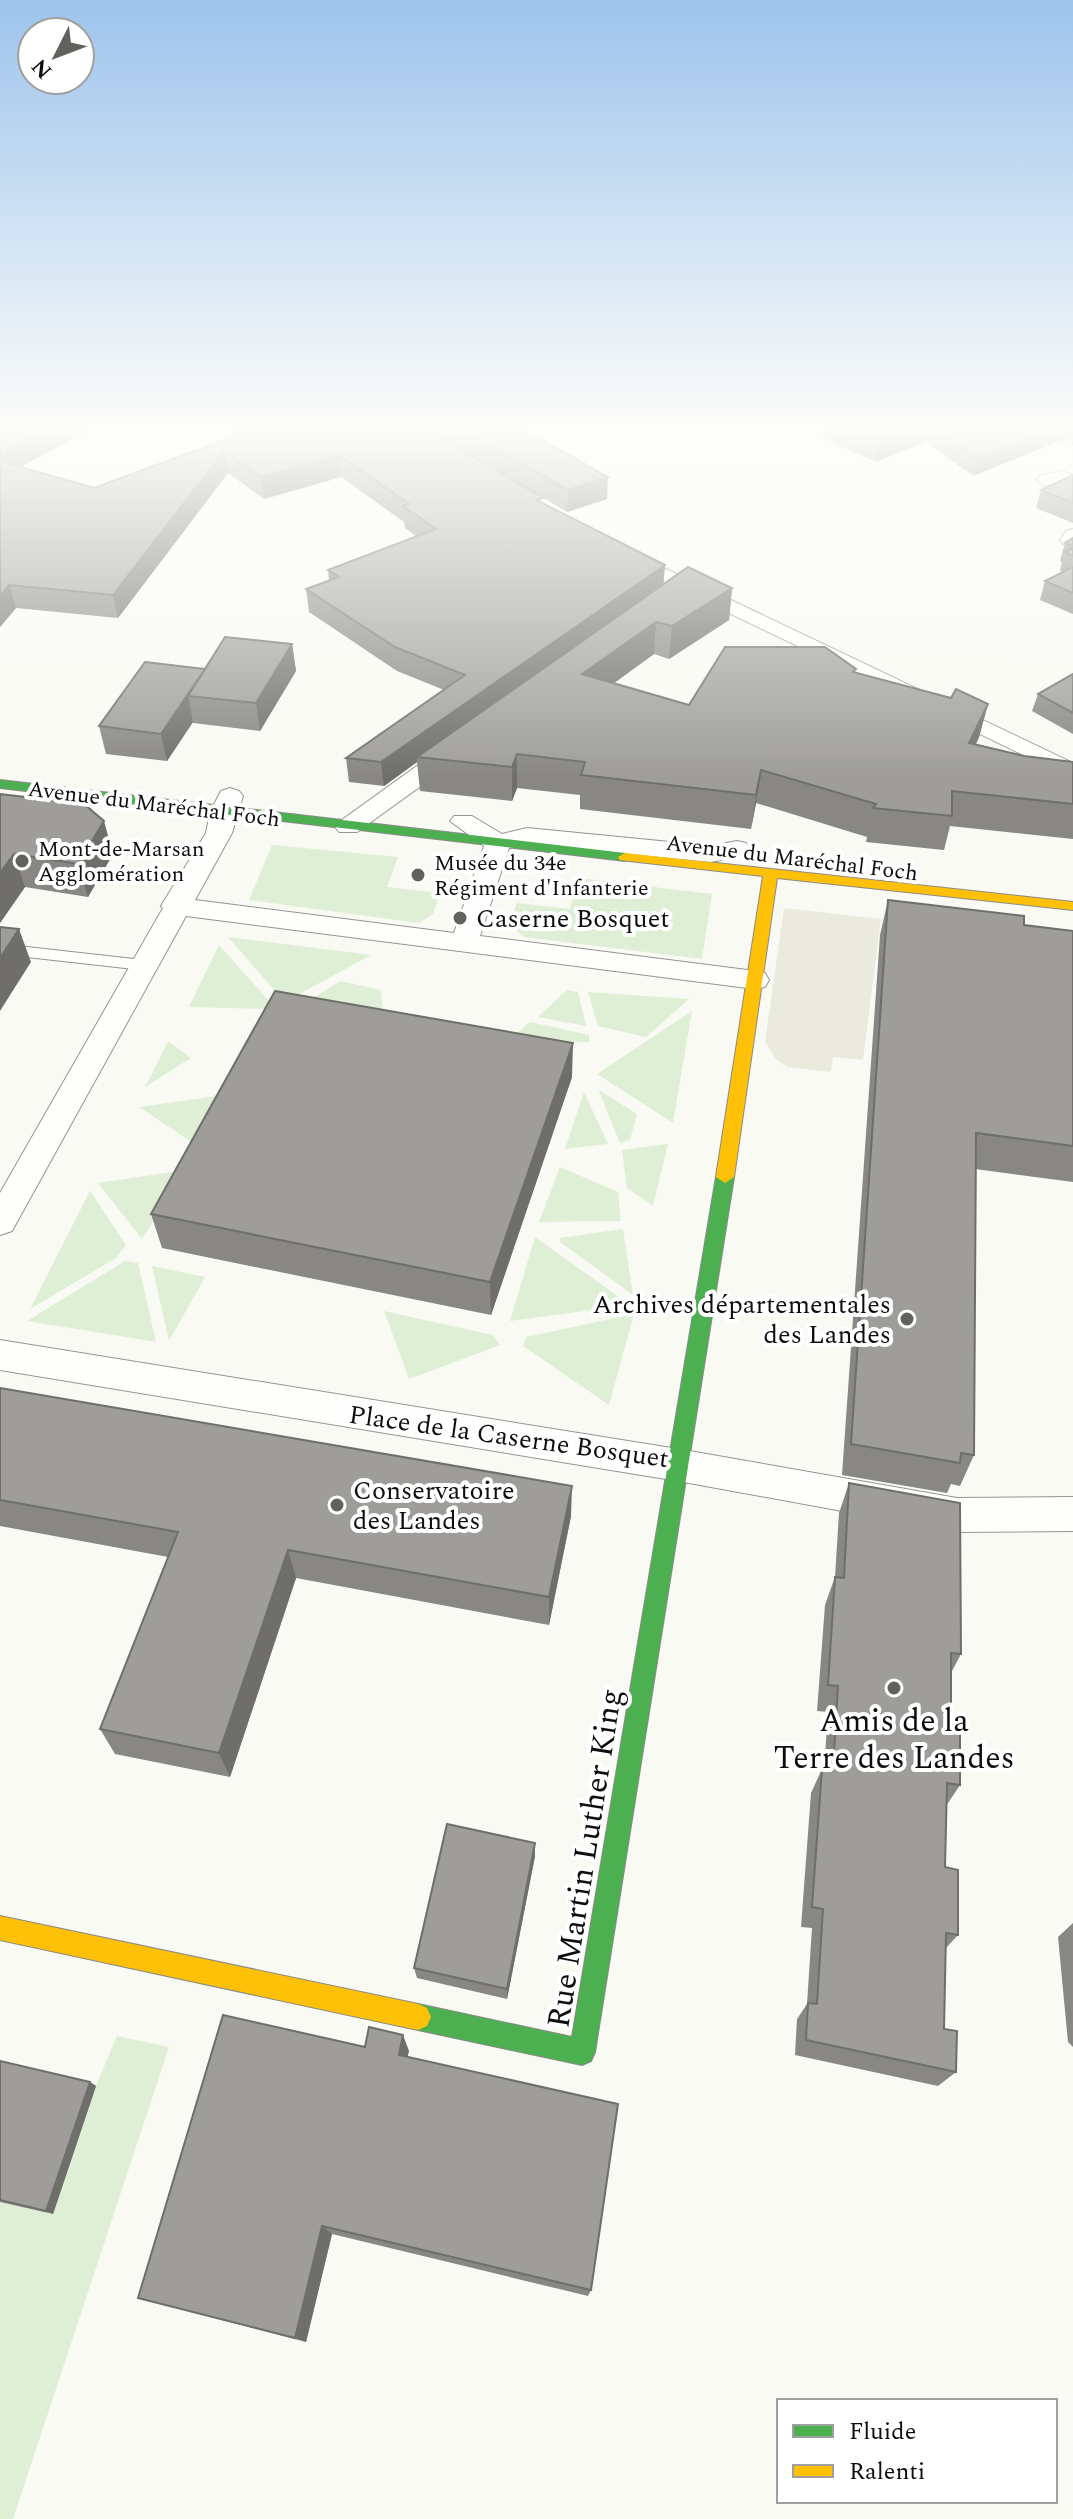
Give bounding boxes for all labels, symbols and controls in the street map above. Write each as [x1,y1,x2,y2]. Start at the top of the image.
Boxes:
north arrow [16,16,96,96]
text: N [24,51,61,86]
street label: Avenue du Maréchal Foch [26,773,282,836]
street label: Avenue du Maréchal Foch [664,827,920,890]
place label: Mont-de-Marsan Agglomération [38,833,205,891]
place label: Musée du 34e Régiment d'Infanterie [434,847,649,905]
marker: Mont-de-Marsan Agglomération [13,852,31,870]
marker: Musée du 34e Régiment d'Infanterie [409,866,427,884]
place label: Caserne Bosquet [476,899,669,939]
marker: Caserne Bosquet [451,909,469,927]
place label: Archives départementales des Landes [593,1285,891,1355]
marker: Archives départementales des Landes [898,1310,916,1328]
street label: Place de la Caserne Bosquet [346,1395,671,1479]
place label: Conservatoire des Landes [353,1471,515,1541]
marker: Conservatoire des Landes [328,1496,346,1514]
marker: Amis de la Terre des Landes [885,1679,903,1697]
street label: Rue Martin Luther King [534,1685,636,2031]
place label: Amis de la Terre des Landes [773,1697,1015,1783]
legend [777,2399,1057,2503]
text: Fluide [849,2414,916,2450]
text: Ralenti [849,2454,925,2490]

